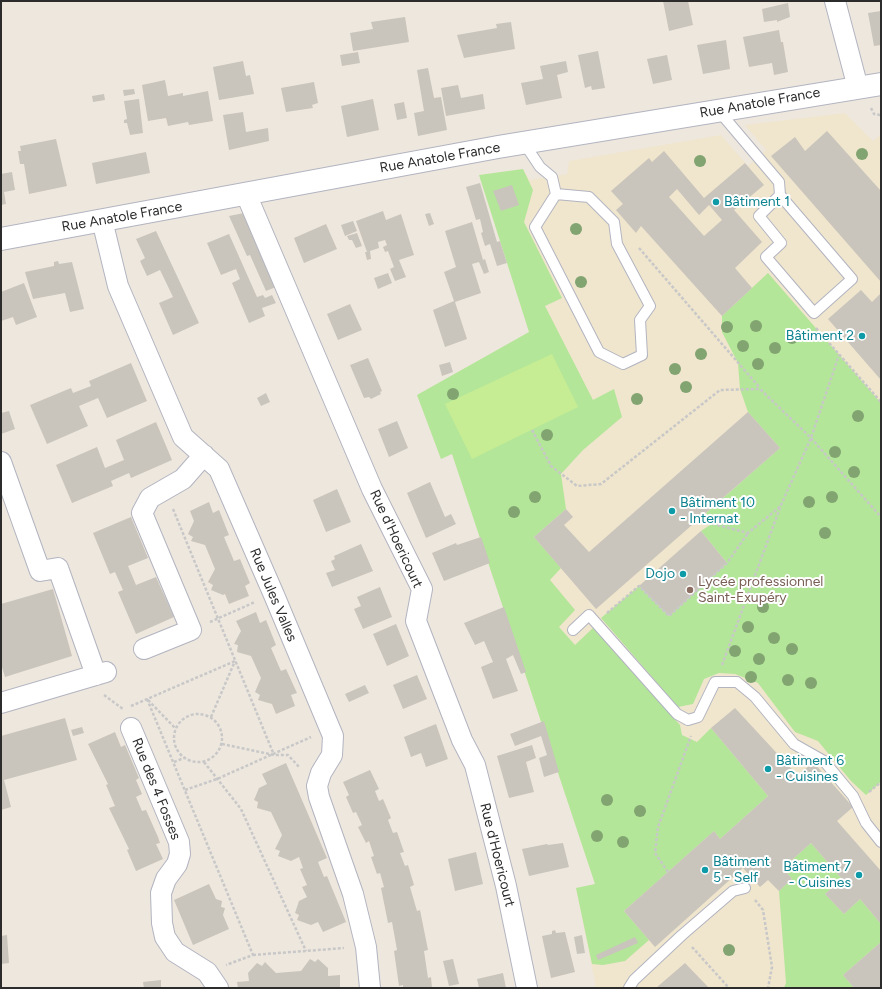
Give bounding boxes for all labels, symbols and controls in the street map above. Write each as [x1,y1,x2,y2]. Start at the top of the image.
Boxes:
street label: Rue Anatole France [698,84,822,122]
street label: Rue Anatole France [378,139,502,177]
place label: Bâtiment 1 [724,194,790,210]
marker: Bâtiment 1 [711,197,721,207]
street label: Rue Anatole France [60,198,184,236]
place label: Bâtiment 2 [786,328,854,344]
marker: Bâtiment 2 [857,331,867,341]
street label: Rue d'Hoericourt [366,487,426,591]
place label: Bâtiment 10 - Internat [680,495,755,528]
marker: Bâtiment 10 - Internat [667,506,677,516]
street label: Rue Jules Valles [246,546,300,644]
place label: Dojo [645,566,675,582]
marker: Dojo [678,569,688,579]
place label: Lycée professionnel Saint-Exupéry [698,574,823,606]
marker: Lycée professionnel Saint-Exupéry [685,585,695,595]
street label: Rue des 4 Fosses [128,736,184,842]
place label: Bâtiment 6 - Cuisines [776,753,844,786]
marker: Bâtiment 6 - Cuisines [763,764,773,774]
street label: Rue d'Hoericourt [476,801,518,909]
place label: Bâtiment 5 - Self [713,854,770,886]
place label: Bâtiment 7 - Cuisines [783,859,851,892]
marker: Bâtiment 5 - Self [700,865,710,875]
marker: Bâtiment 7 - Cuisines [854,870,864,880]

